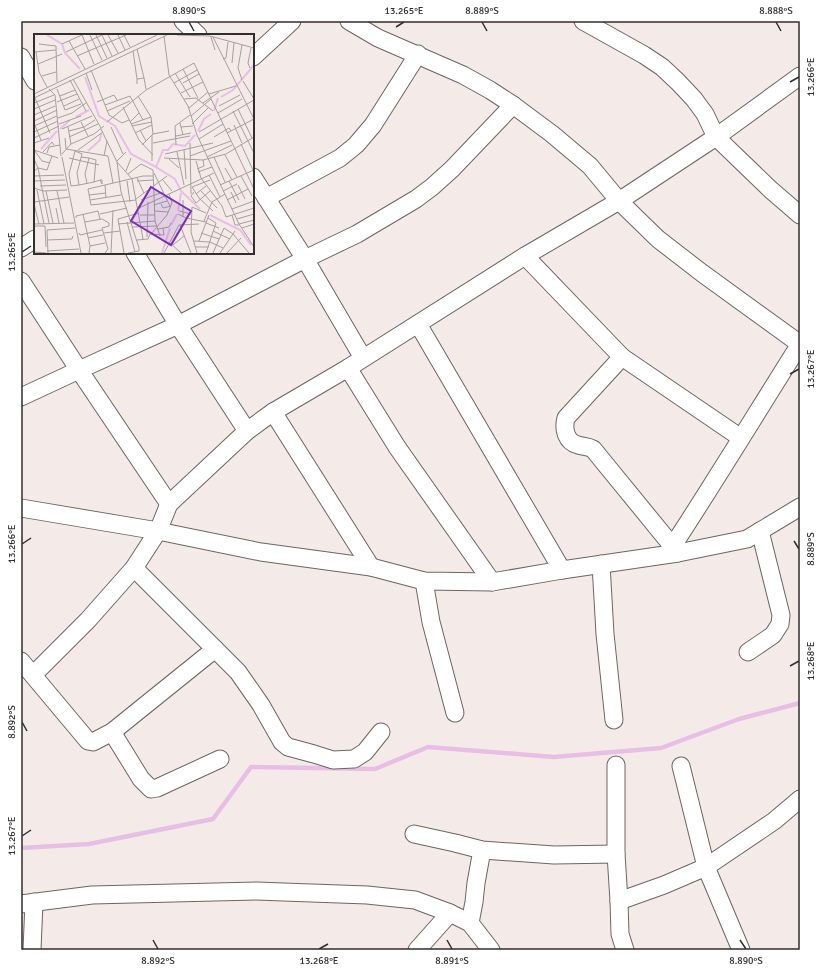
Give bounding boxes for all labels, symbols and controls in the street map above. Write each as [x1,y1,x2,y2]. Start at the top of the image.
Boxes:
text: 8.890°S [172,5,206,17]
text: 13.265°E [385,5,424,17]
text: 8.889°S [465,5,499,17]
text: 8.888°S [759,5,793,17]
inset map [34,34,254,254]
text: 13.266°E [805,57,817,97]
text: 13.265°E [6,232,18,272]
text: 13.267°E [805,349,817,389]
text: 13.266°E [6,524,18,564]
text: 8.889°S [805,532,817,566]
text: 13.268°E [805,641,817,681]
text: 8.892°S [6,705,18,739]
text: 13.267°E [6,816,18,856]
text: 8.892°S [141,955,175,967]
text: 13.268°E [300,955,339,967]
text: 8.891°S [435,955,469,967]
text: 8.890°S [729,955,763,967]

